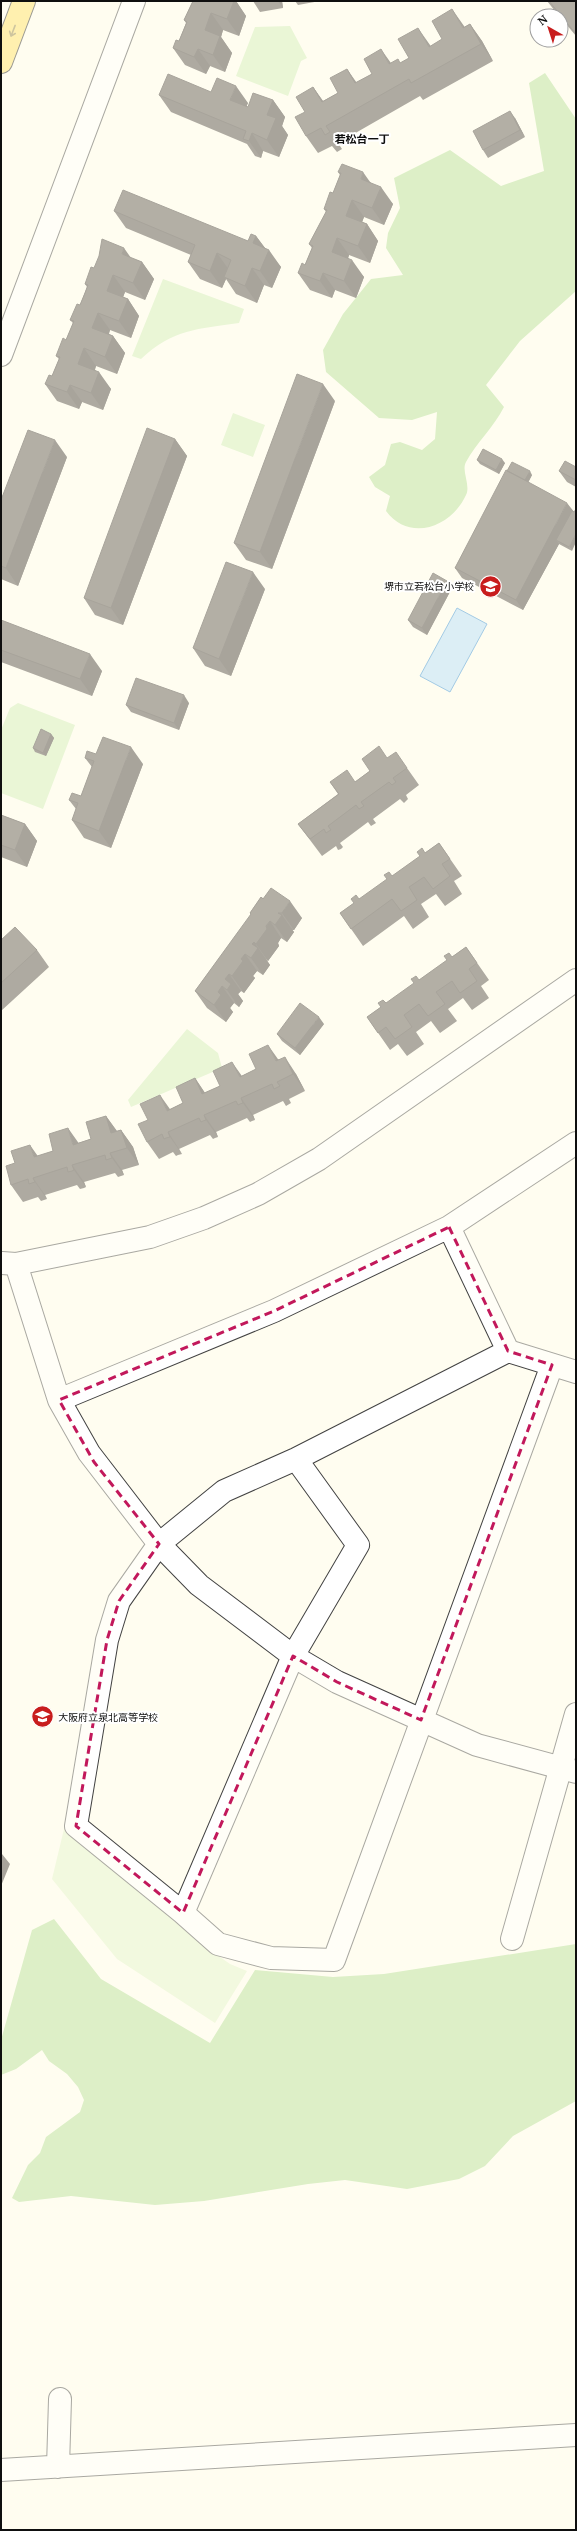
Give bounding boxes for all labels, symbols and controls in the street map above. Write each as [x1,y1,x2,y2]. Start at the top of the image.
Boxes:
north arrow [529,8,569,48]
text: N [534,11,551,28]
one-way arrow [8,25,16,37]
district label: 若松台一丁 [335,131,390,146]
school or university icon: 堺市立若松台小学校 [477,573,503,599]
place label: 堺市立若松台小学校 [384,579,474,593]
school or university icon: 大阪府立泉北高等学校 [29,1704,55,1730]
place label: 大阪府立泉北高等学校 [58,1710,158,1724]

